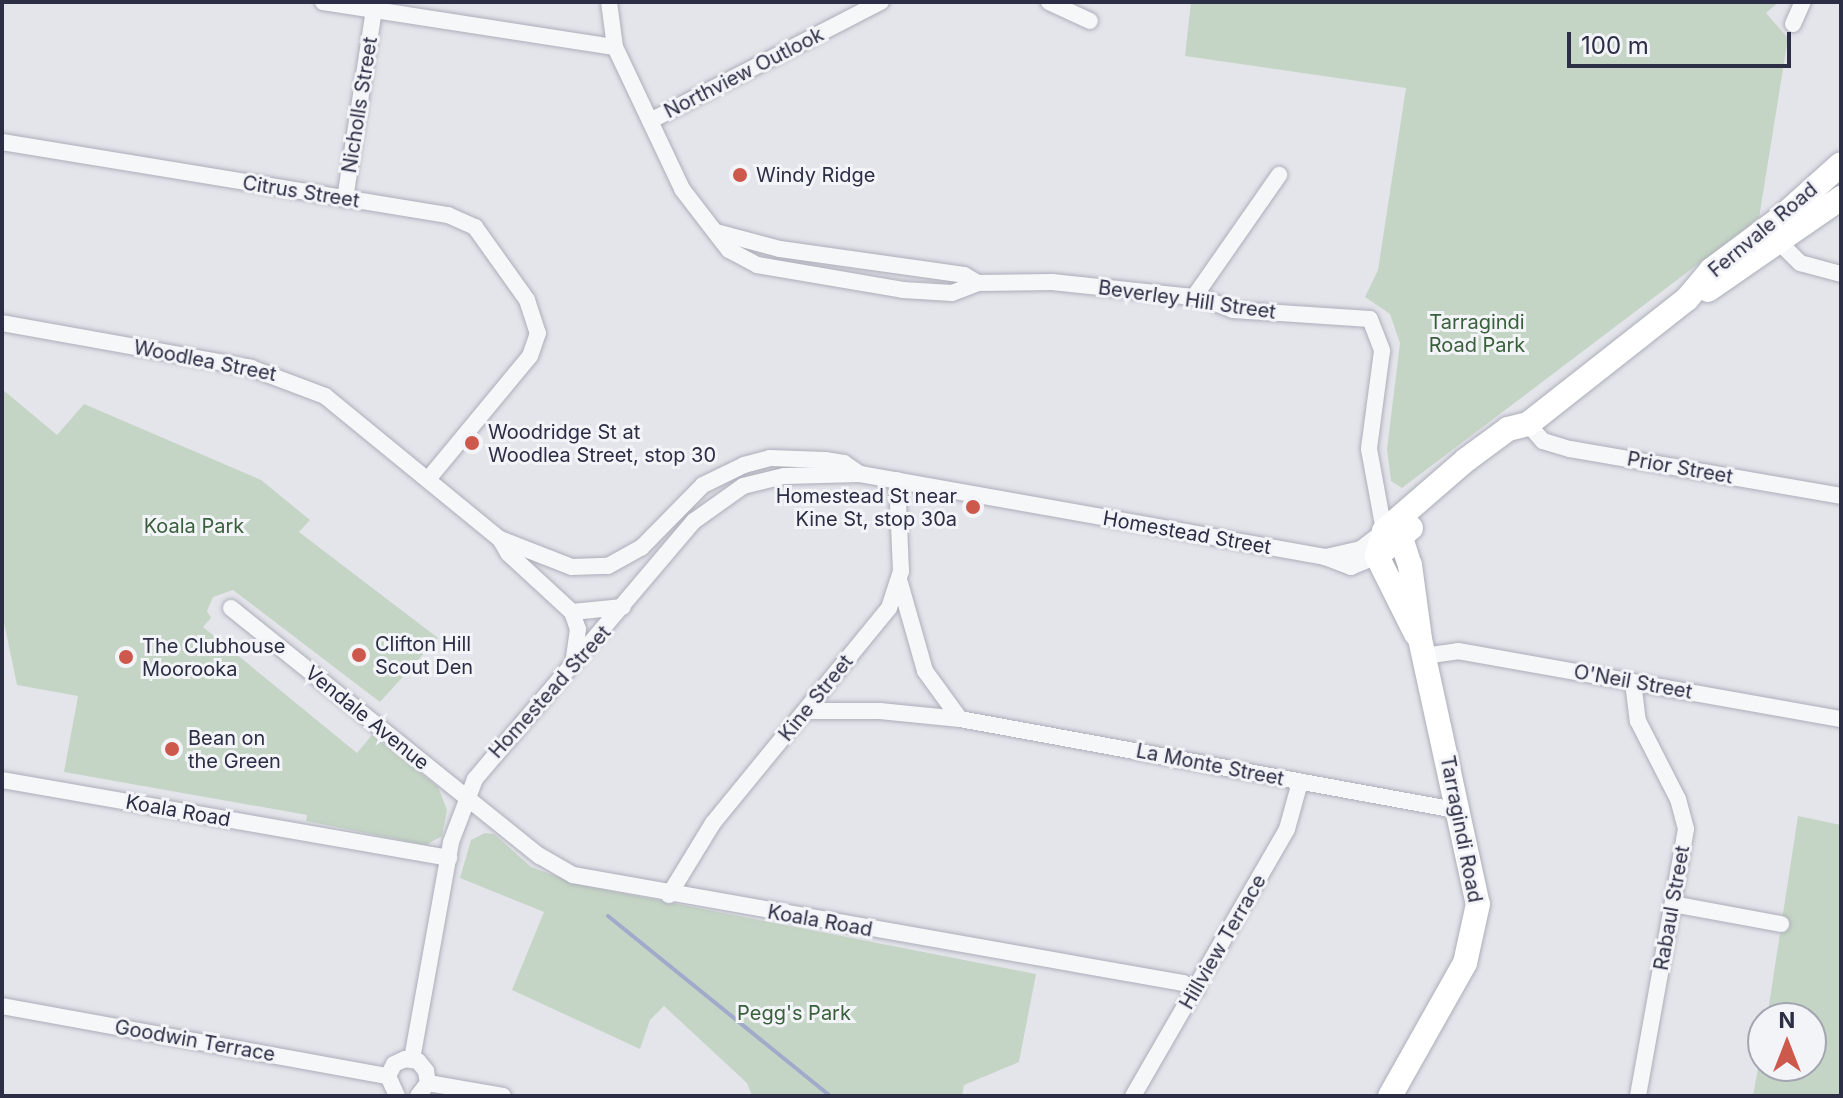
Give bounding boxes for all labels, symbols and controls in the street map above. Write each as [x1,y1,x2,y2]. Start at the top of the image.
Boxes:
scale bar [1571,16,1795,66]
street label: Northview Outlook [660,22,828,124]
text: 100 m [1581,31,1649,60]
street label: Nicholls Street [337,35,383,175]
place label: Windy Ridge [756,163,875,187]
marker: Windy Ridge [731,166,749,184]
street label: Citrus Street [241,171,361,213]
street label: Fernvale Road [1704,177,1822,283]
street label: Beverley Hill Street [1097,276,1277,324]
park label: Tarragindi Road Park [1429,310,1525,357]
street label: Woodlea Street [132,335,278,387]
place label: Woodridge St at Woodlea Street, stop 30 [488,420,716,467]
marker: Woodridge St at Woodlea Street, stop 30 [463,434,481,452]
street label: Prior Street [1625,447,1735,489]
place label: Homestead St near Kine St, stop 30a [776,484,957,531]
marker: Homestead St near Kine St, stop 30a [964,498,982,516]
street label: Homestead Street [1101,506,1273,560]
park label: Koala Park [144,514,244,538]
street label: Homestead Street [484,621,616,763]
place label: Clifton Hill Scout Den [375,632,473,679]
place label: The Clubhouse Moorooka [142,634,285,681]
marker: Clifton Hill Scout Den [350,646,368,664]
marker: The Clubhouse Moorooka [117,648,135,666]
street label: Kine Street [774,650,858,746]
street label: O'Neil Street [1572,660,1694,704]
street label: Vendale Avenue [300,661,434,775]
place label: Bean on the Green [188,726,281,773]
street label: La Monte Street [1134,739,1286,791]
marker: Bean on the Green [163,740,181,758]
street label: Tarragindi Road [1435,754,1487,904]
street label: Koala Road [124,790,232,832]
street label: Rabaul Street [1649,844,1695,972]
street label: Hillview Terrace [1175,870,1271,1014]
street label: Koala Road [766,900,874,942]
park label: Pegg's Park [737,1001,851,1025]
north arrow [1747,1002,1827,1082]
text: N [1779,1007,1795,1033]
street label: Goodwin Terrace [113,1015,277,1067]

